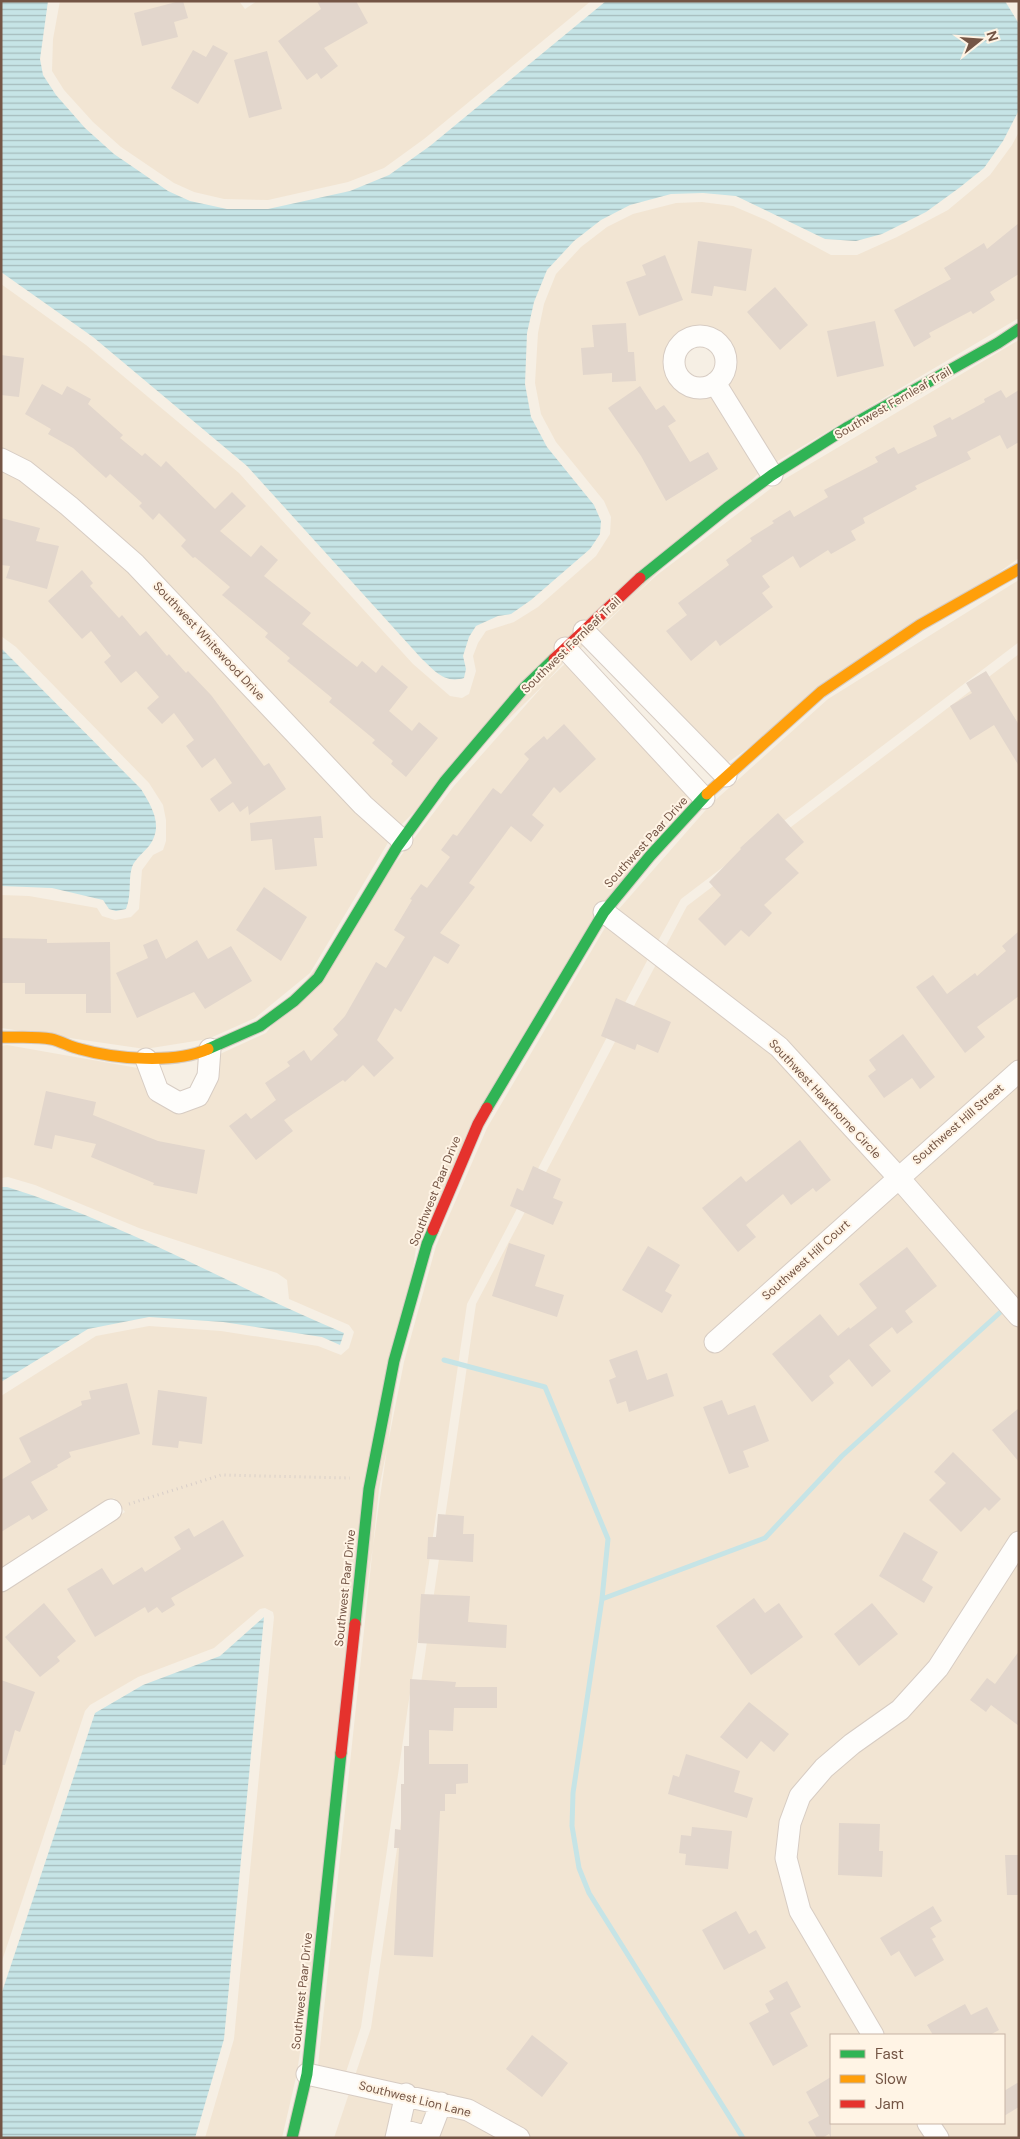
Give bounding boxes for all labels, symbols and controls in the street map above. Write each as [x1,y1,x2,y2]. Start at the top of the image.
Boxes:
north arrow [955,15,1005,65]
text: N [982,29,1003,44]
street label: Southwest Fernleaf Trail [832,363,954,443]
street label: Southwest Whitewood Drive [150,578,268,704]
street label: Southwest Fernleaf Trail [518,593,624,697]
street label: Southwest Paar Drive [601,793,691,891]
street label: Southwest Hawthorne Circle [765,1036,885,1162]
street label: Southwest Hill Street [909,1080,1007,1168]
street label: Southwest Paar Drive [406,1133,465,1249]
street label: Southwest Hill Court [759,1216,854,1304]
street label: Southwest Paar Drive [331,1528,359,1647]
street label: Southwest Paar Drive [288,1931,316,2050]
legend [830,2034,1005,2124]
text: Fast [875,2044,904,2064]
text: Slow [875,2069,908,2089]
street label: Southwest Lion Lane [357,2077,473,2121]
text: Jam [875,2094,904,2114]

